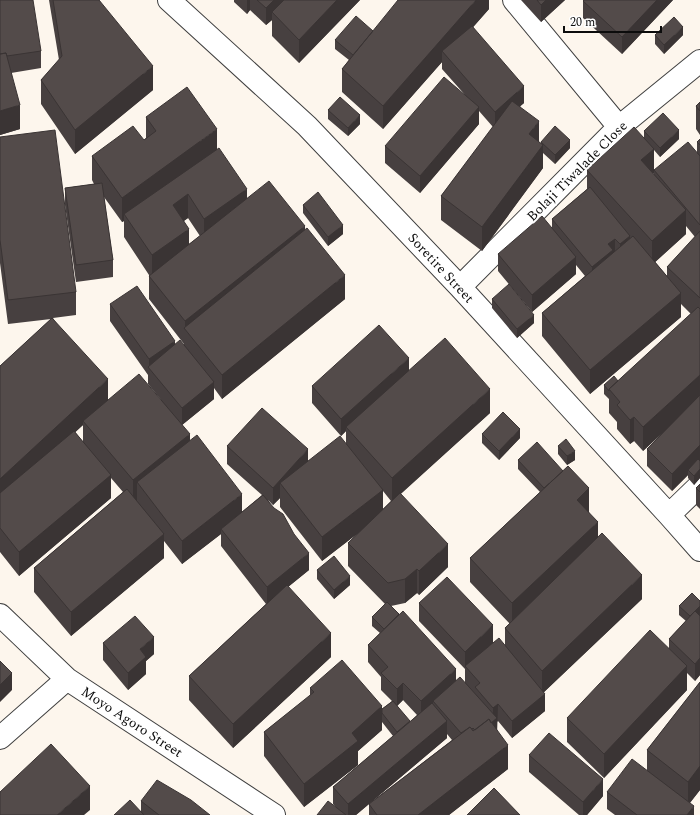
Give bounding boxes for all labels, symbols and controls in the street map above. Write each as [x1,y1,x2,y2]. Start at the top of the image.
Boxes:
scale bar [564,8,661,34]
text: 20 m [570,13,595,32]
street label: Bolaji Tiwalade Close [522,116,632,226]
street label: Soretire Street [403,228,479,308]
street label: Moyo Agoro Street [77,681,187,763]

